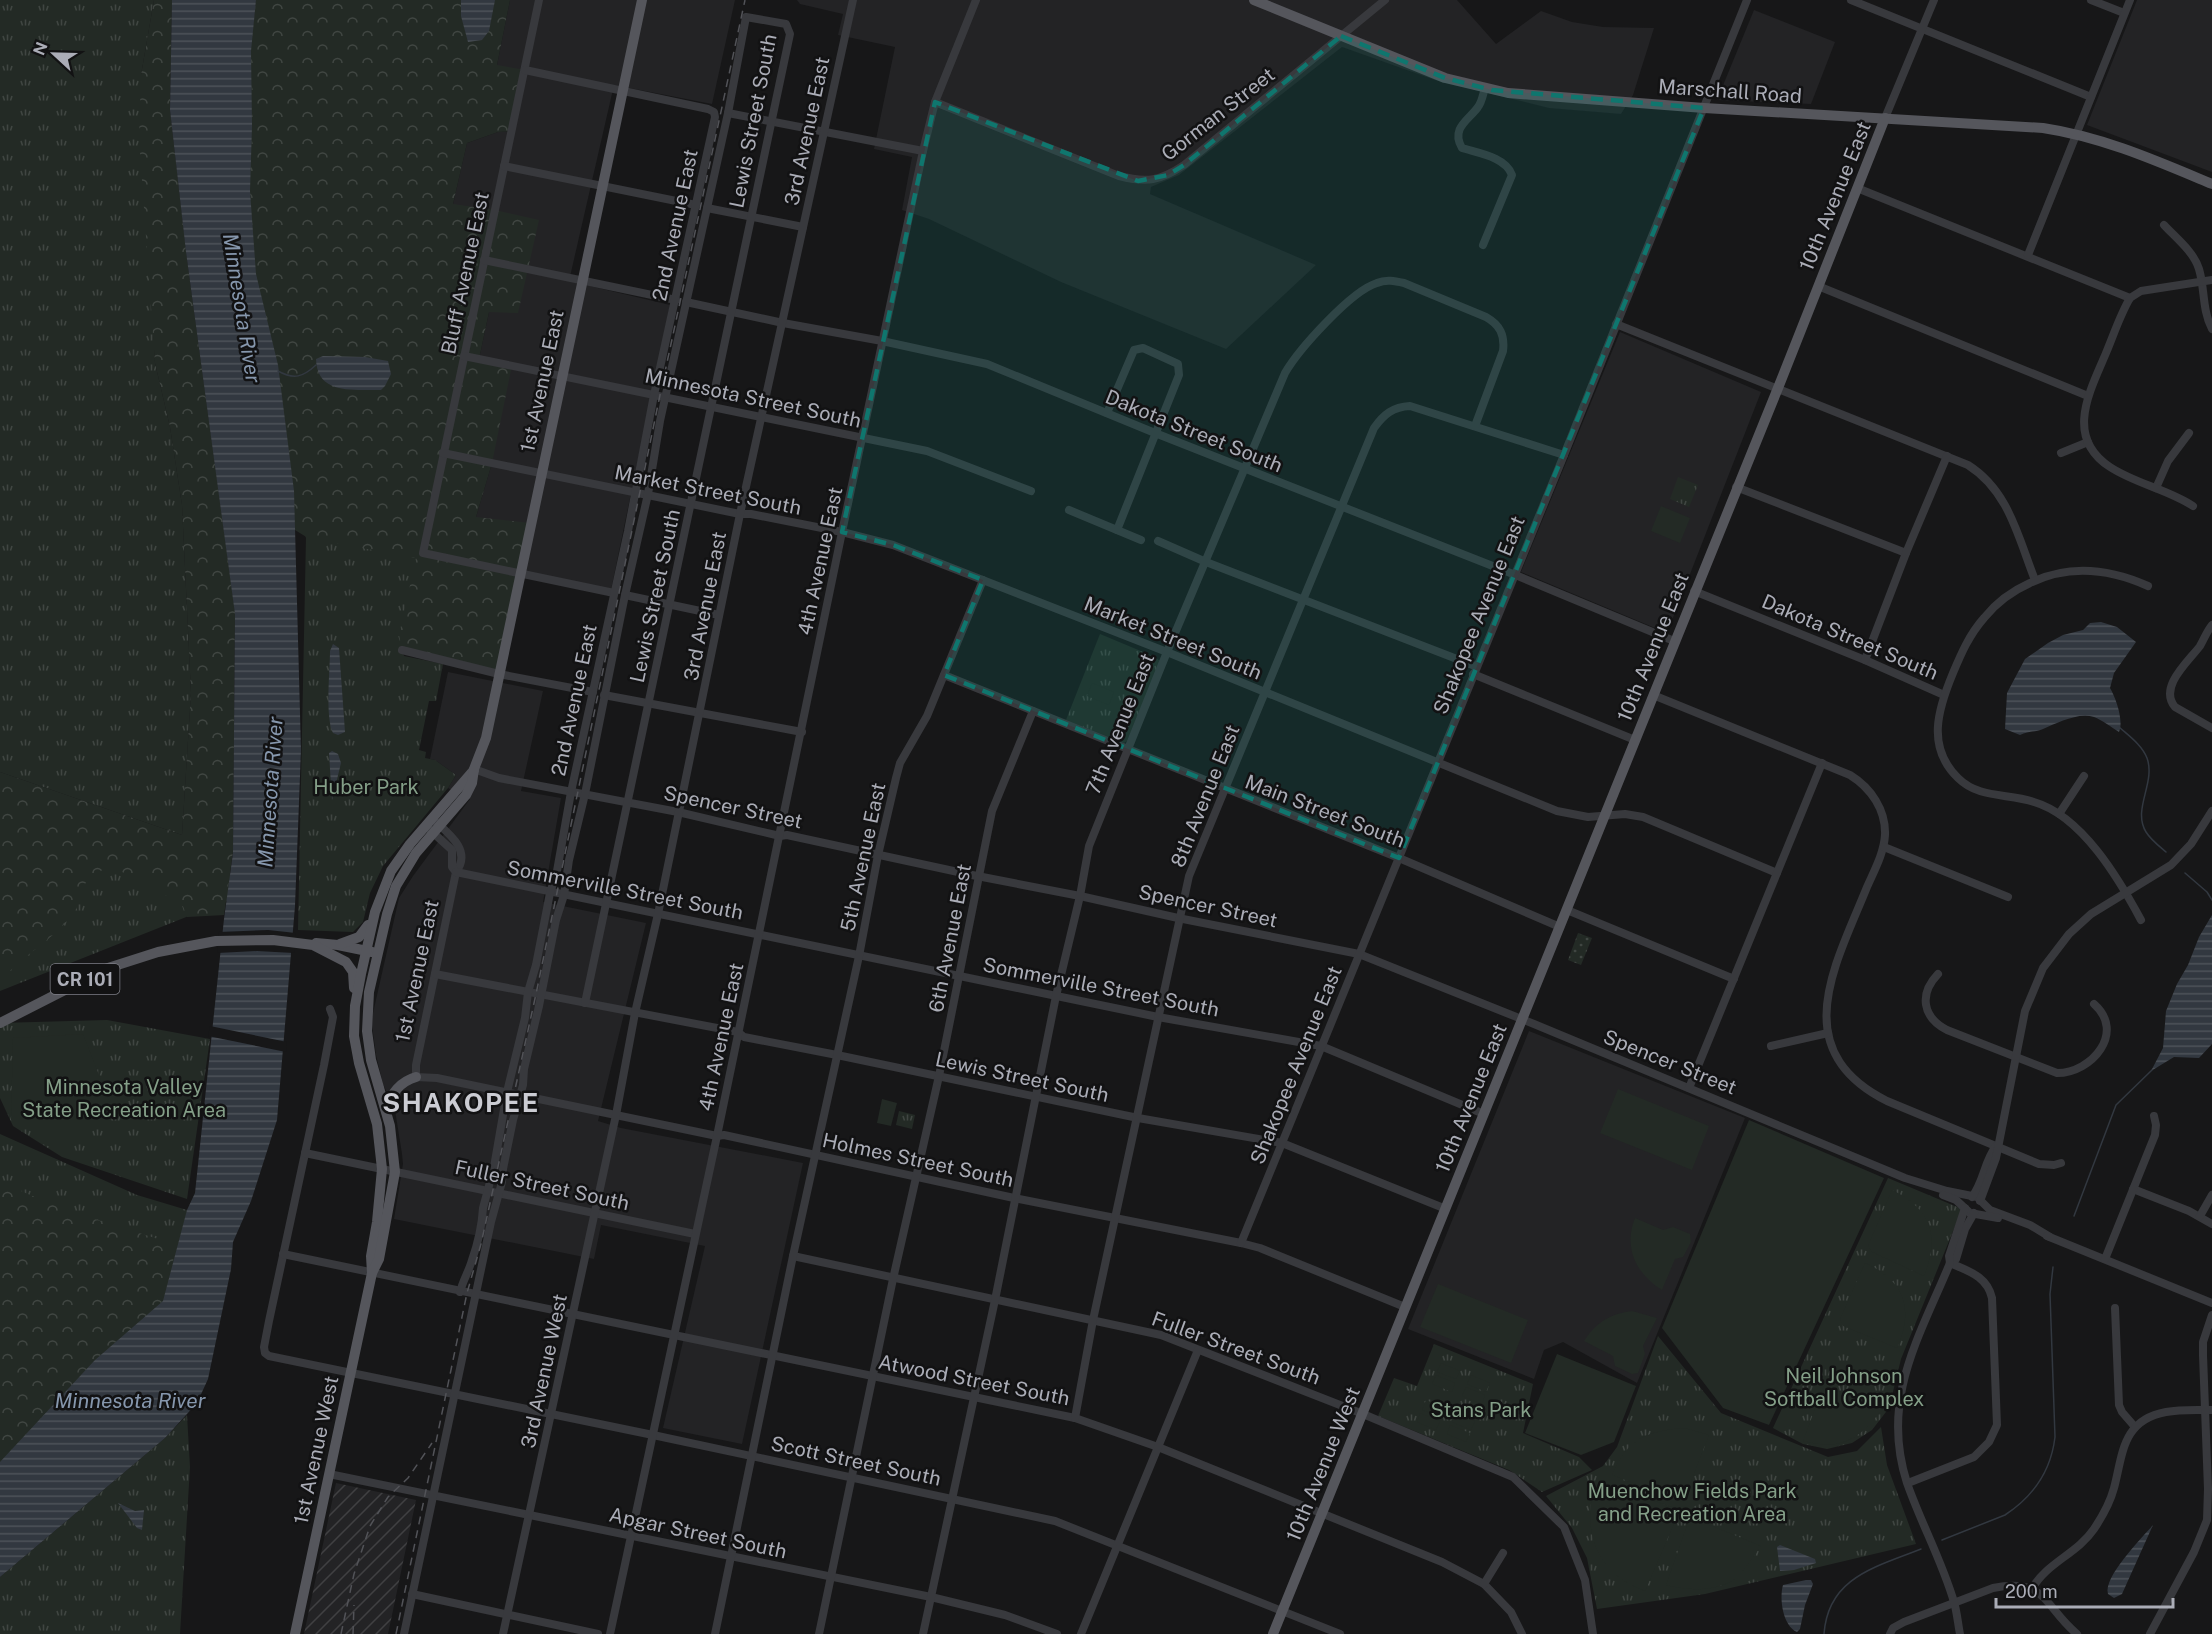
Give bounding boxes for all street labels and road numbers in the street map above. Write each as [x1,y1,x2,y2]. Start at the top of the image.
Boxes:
street label: Lewis Street South [724,32,782,210]
street label: 3rd Avenue East [780,54,834,208]
street label: Gorman Street [1157,62,1279,166]
street label: Marschall Road [1657,74,1803,108]
street label: 10th Avenue East [1794,118,1876,274]
street label: 2nd Avenue East [647,147,703,303]
street label: Bluff Avenue East [436,190,494,356]
street label: 1st Avenue East [515,308,569,454]
street label: Minnesota Street South [643,363,863,433]
street label: Dakota Street South [1102,384,1286,478]
street label: Market Street South [613,460,803,520]
street label: 4th Avenue East [793,485,847,637]
street label: Lewis Street South [625,507,685,685]
street label: Shakopee Avenue East [1428,512,1530,718]
street label: 3rd Avenue East [679,529,731,683]
street label: 10th Avenue East [1612,569,1694,725]
street label: Dakota Street South [1758,589,1942,685]
street label: Market Street South [1081,591,1265,685]
street label: 2nd Avenue East [546,622,602,778]
street label: 7th Avenue East [1081,650,1159,798]
street label: 8th Avenue East [1166,721,1244,871]
street label: Main Street South [1242,770,1408,852]
street label: Spencer Street [661,781,805,833]
street label: 5th Avenue East [836,781,890,933]
street label: Sommerville Street South [505,855,745,925]
street label: 6th Avenue East [924,862,976,1014]
street label: Spencer Street [1136,880,1280,932]
street label: 1st Avenue East [390,898,444,1044]
street label: Sommerville Street South [981,952,1221,1022]
street label: 4th Avenue East [694,961,748,1113]
street label: Shakopee Avenue East [1245,962,1347,1168]
road number: CR 101 [50,964,119,994]
street label: 10th Avenue East [1430,1020,1512,1176]
street label: Spencer Street [1600,1024,1740,1100]
street label: Lewis Street South [933,1047,1111,1107]
street label: Holmes Street South [820,1128,1016,1192]
street label: Fuller Street South [453,1155,631,1215]
street label: 3rd Avenue West [516,1292,572,1450]
street label: Fuller Street South [1148,1306,1324,1390]
street label: Atwood Street South [876,1350,1072,1410]
street label: 1st Avenue West [289,1374,343,1526]
street label: 10th Avenue West [1281,1383,1365,1545]
street label: Scott Street South [769,1431,943,1491]
street label: Apgar Street South [607,1502,789,1564]

